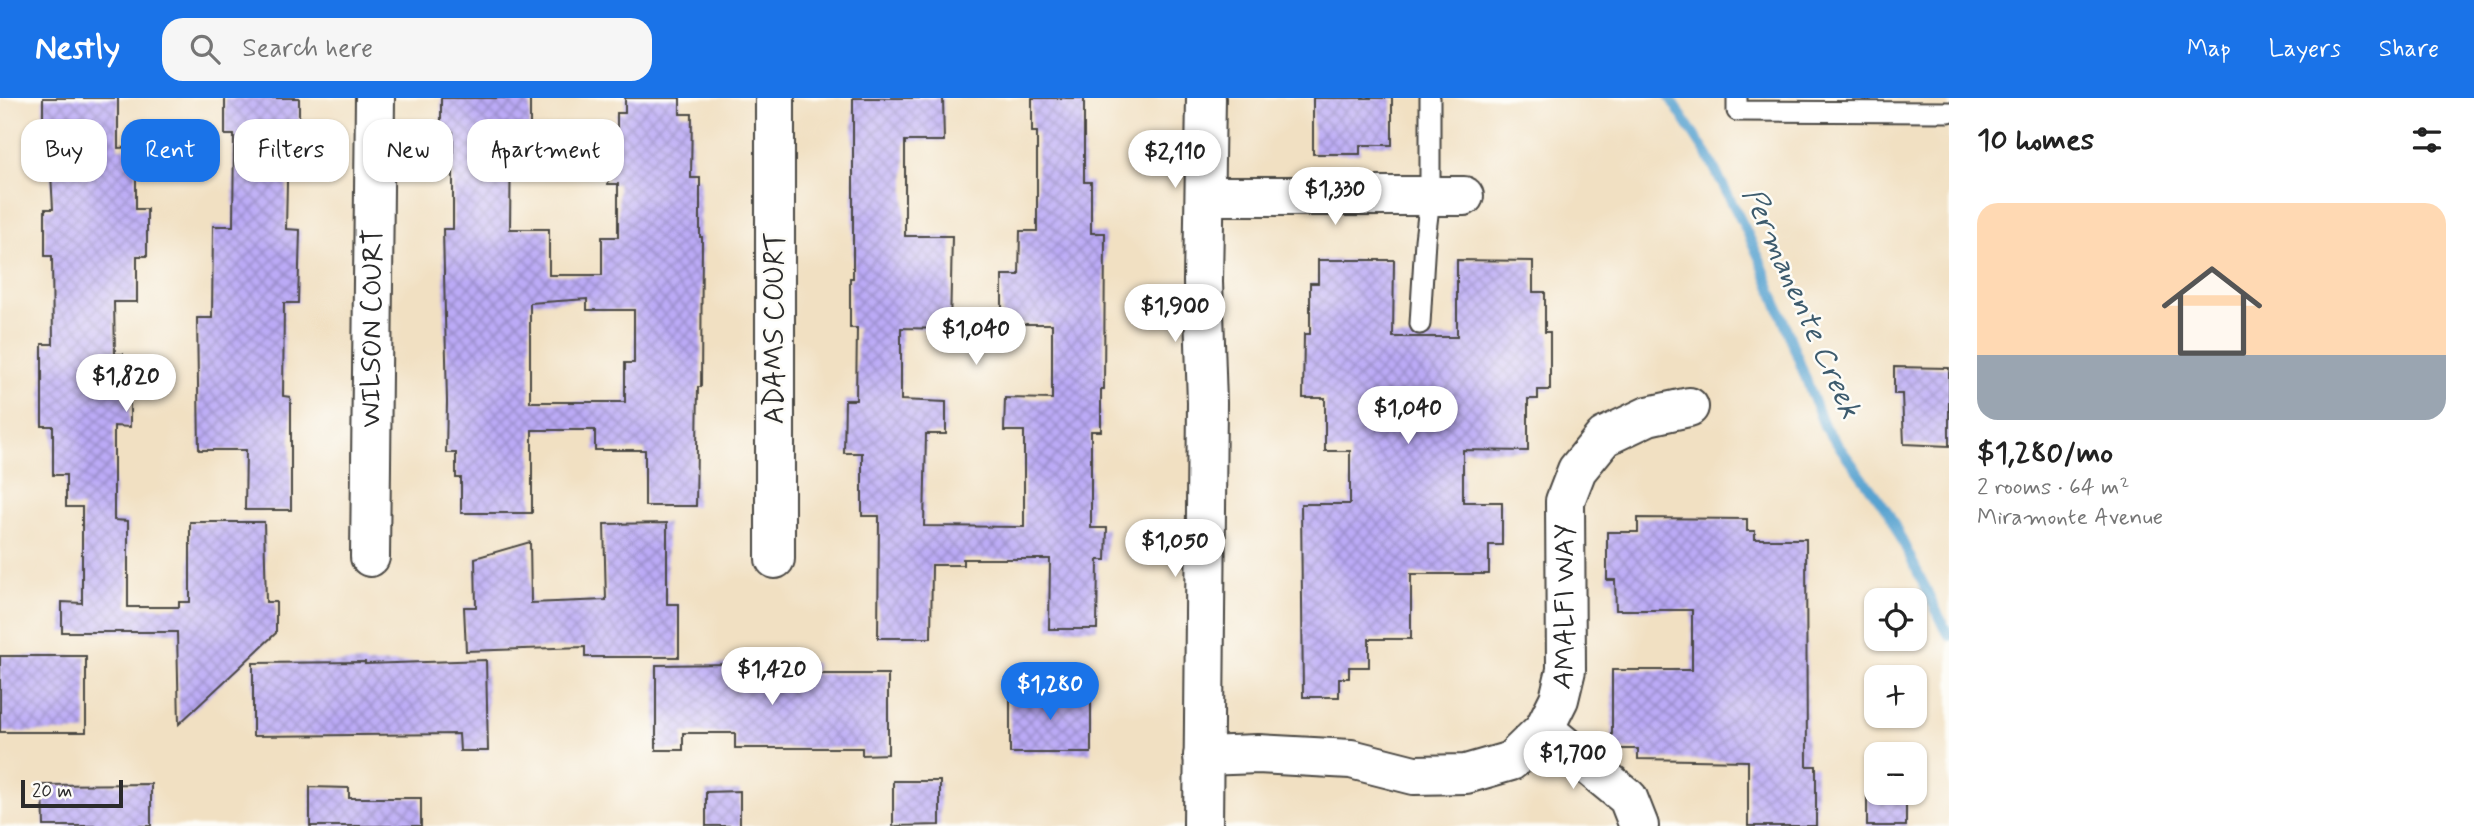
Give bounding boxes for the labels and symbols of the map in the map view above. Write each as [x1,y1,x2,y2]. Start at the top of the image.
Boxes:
pin: $2,110 [1118,130,1232,190]
pin: $1,330 [1278,167,1392,227]
water label: Permanente Creek [1733,181,1869,425]
street label: WILSON COURT [353,228,392,428]
street label: ADAMS COURT [757,232,794,424]
pin: $1,900 [1118,285,1232,344]
pin: $1,040 [919,308,1033,367]
pin: $1,820 [69,354,183,414]
pin: $1,040 [1351,386,1465,446]
pin: $1,050 [1118,519,1232,579]
street label: AMALFI WAY [1544,524,1585,693]
pin: $1,420 [715,648,829,707]
pin: $1,280 [993,662,1107,722]
pin: $1,700 [1516,732,1630,791]
scale bar [21,777,122,809]

